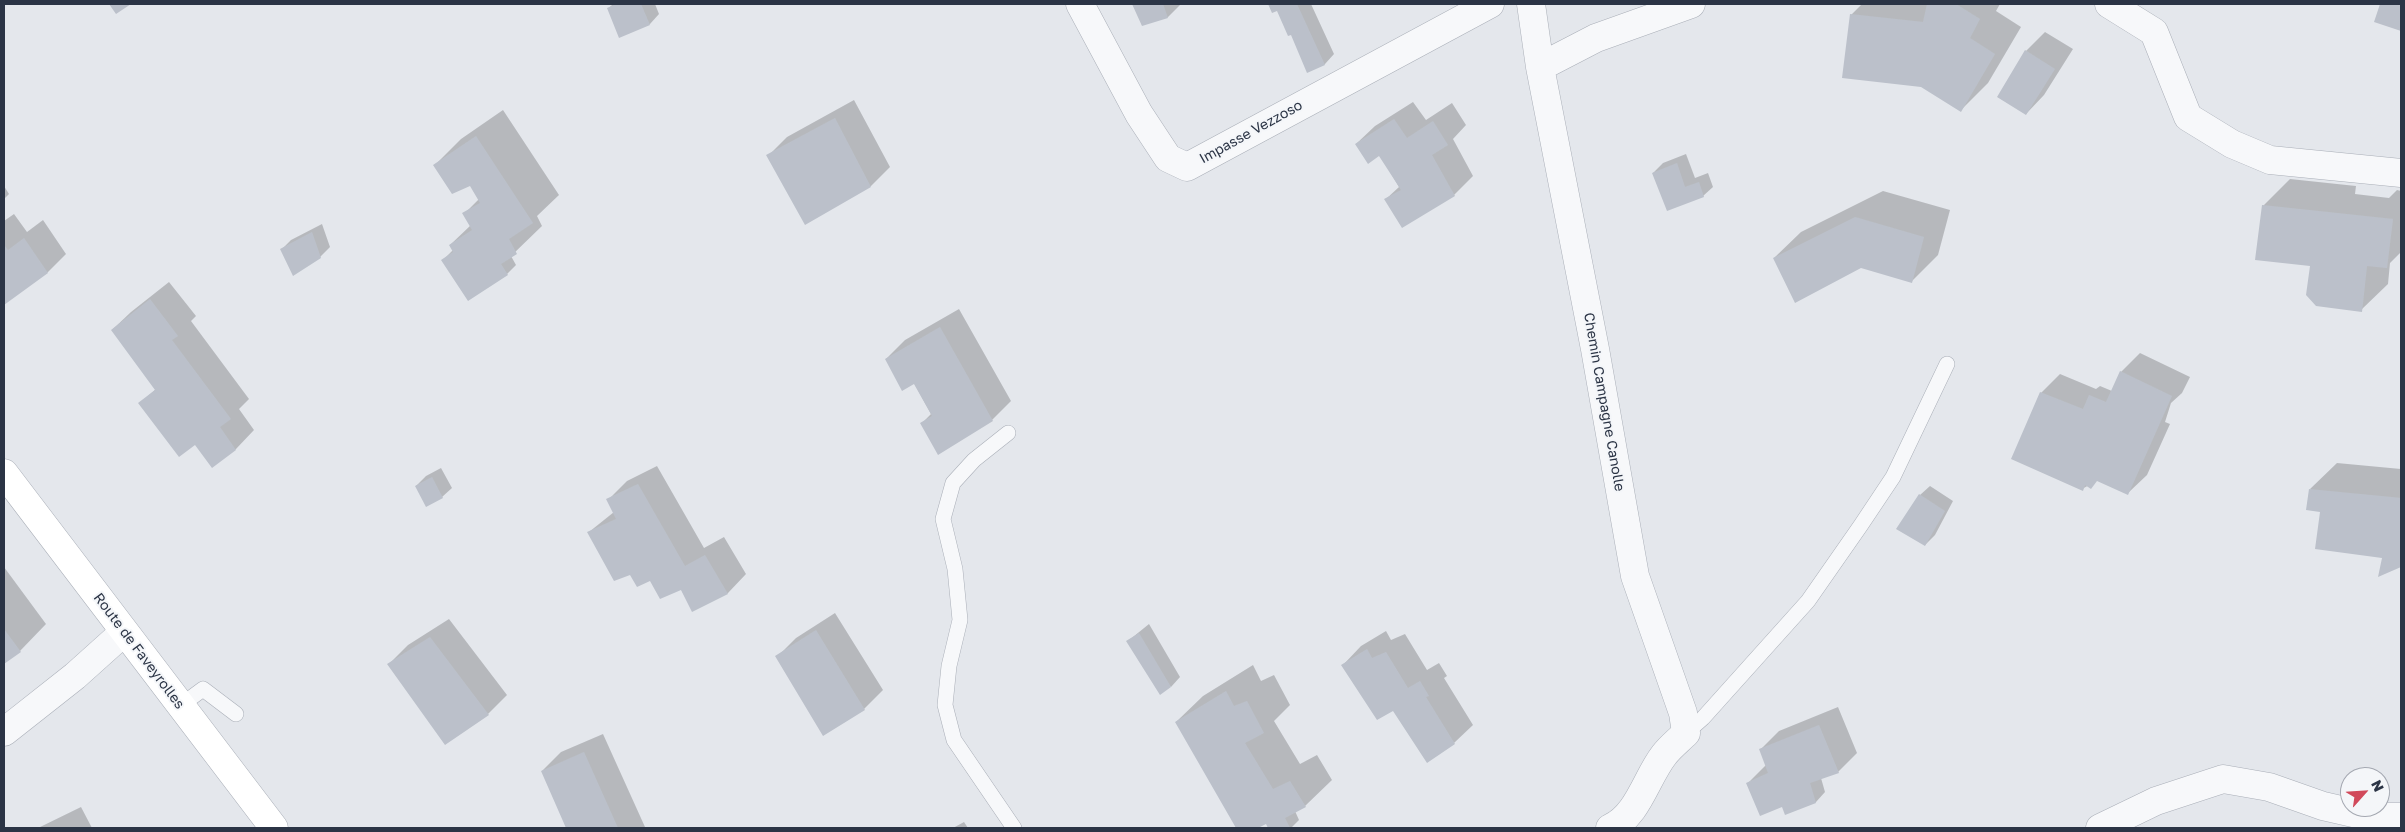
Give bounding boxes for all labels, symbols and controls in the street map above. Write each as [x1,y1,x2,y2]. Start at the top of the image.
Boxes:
street label: Impasse Vezzoso [1197,97,1305,167]
street label: Chemin Campagne Canolle [1580,311,1628,493]
street label: Route de Faveyrolles [90,590,188,712]
north arrow [2340,767,2390,817]
text: N [2368,777,2388,794]

